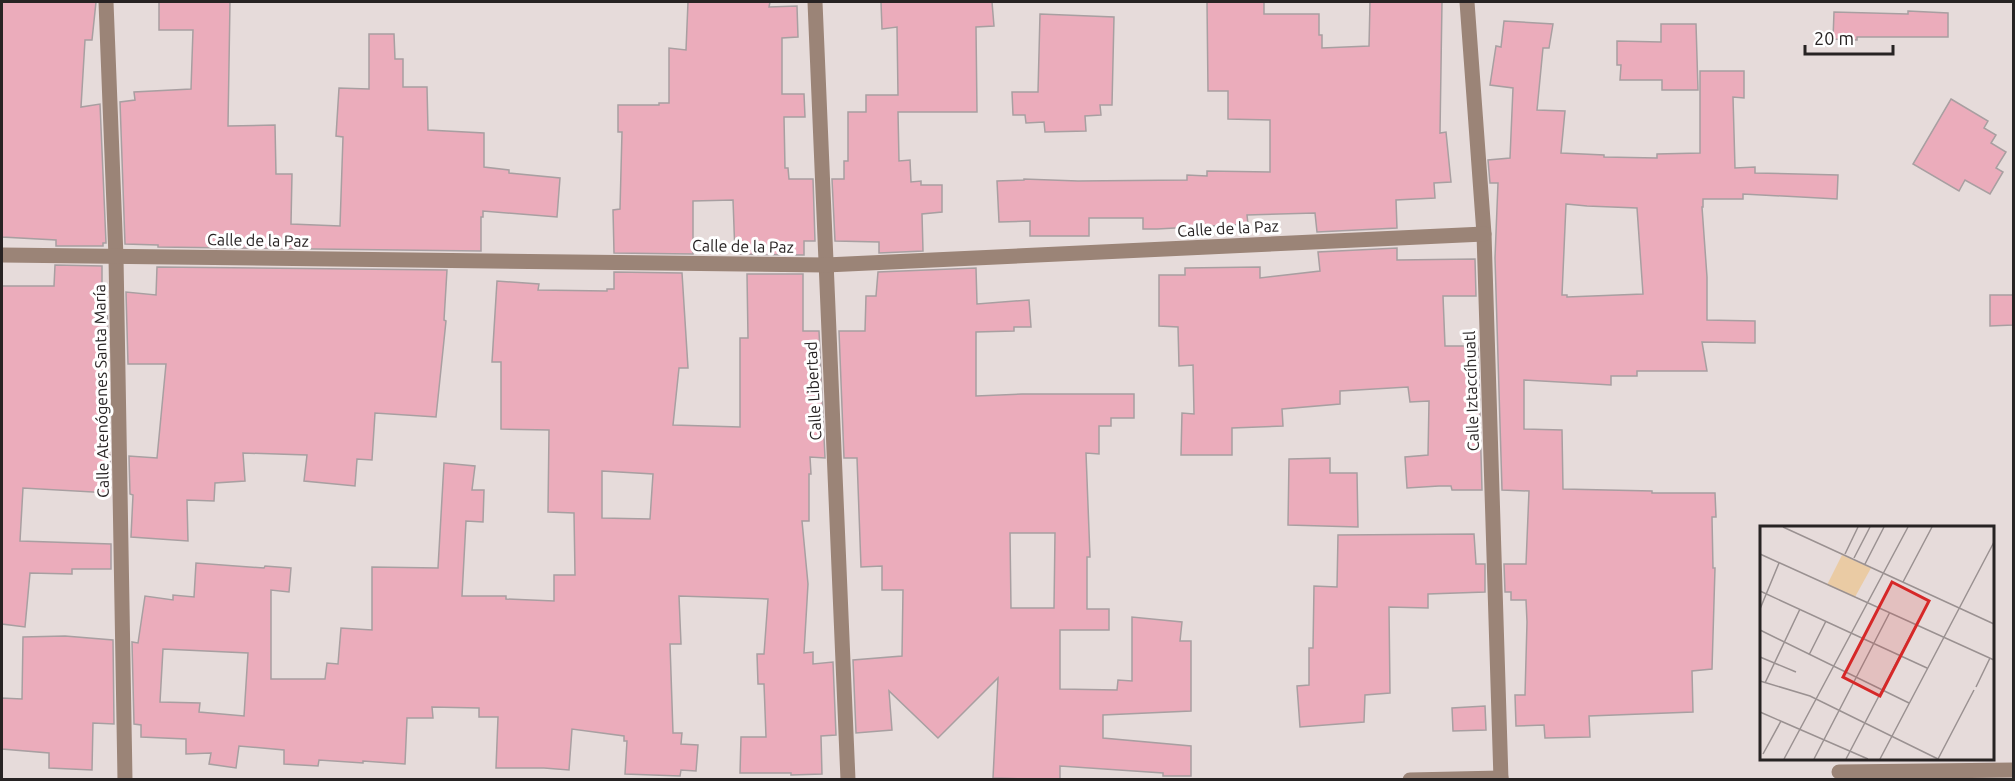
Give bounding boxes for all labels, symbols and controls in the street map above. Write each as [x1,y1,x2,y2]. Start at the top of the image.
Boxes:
scale bar [1805,18,1894,56]
text: 20 m [1814,28,1854,48]
street label: Calle de la Paz [1177,216,1279,240]
street label: Calle de la Paz [207,230,309,250]
street label: Calle de la Paz [692,236,794,256]
street label: Calle Atenógenes Santa María [90,284,112,498]
street label: Calle Iztaccíhuatl [1460,330,1482,452]
street label: Calle Libertad [801,341,825,441]
inset map [1760,526,1994,760]

